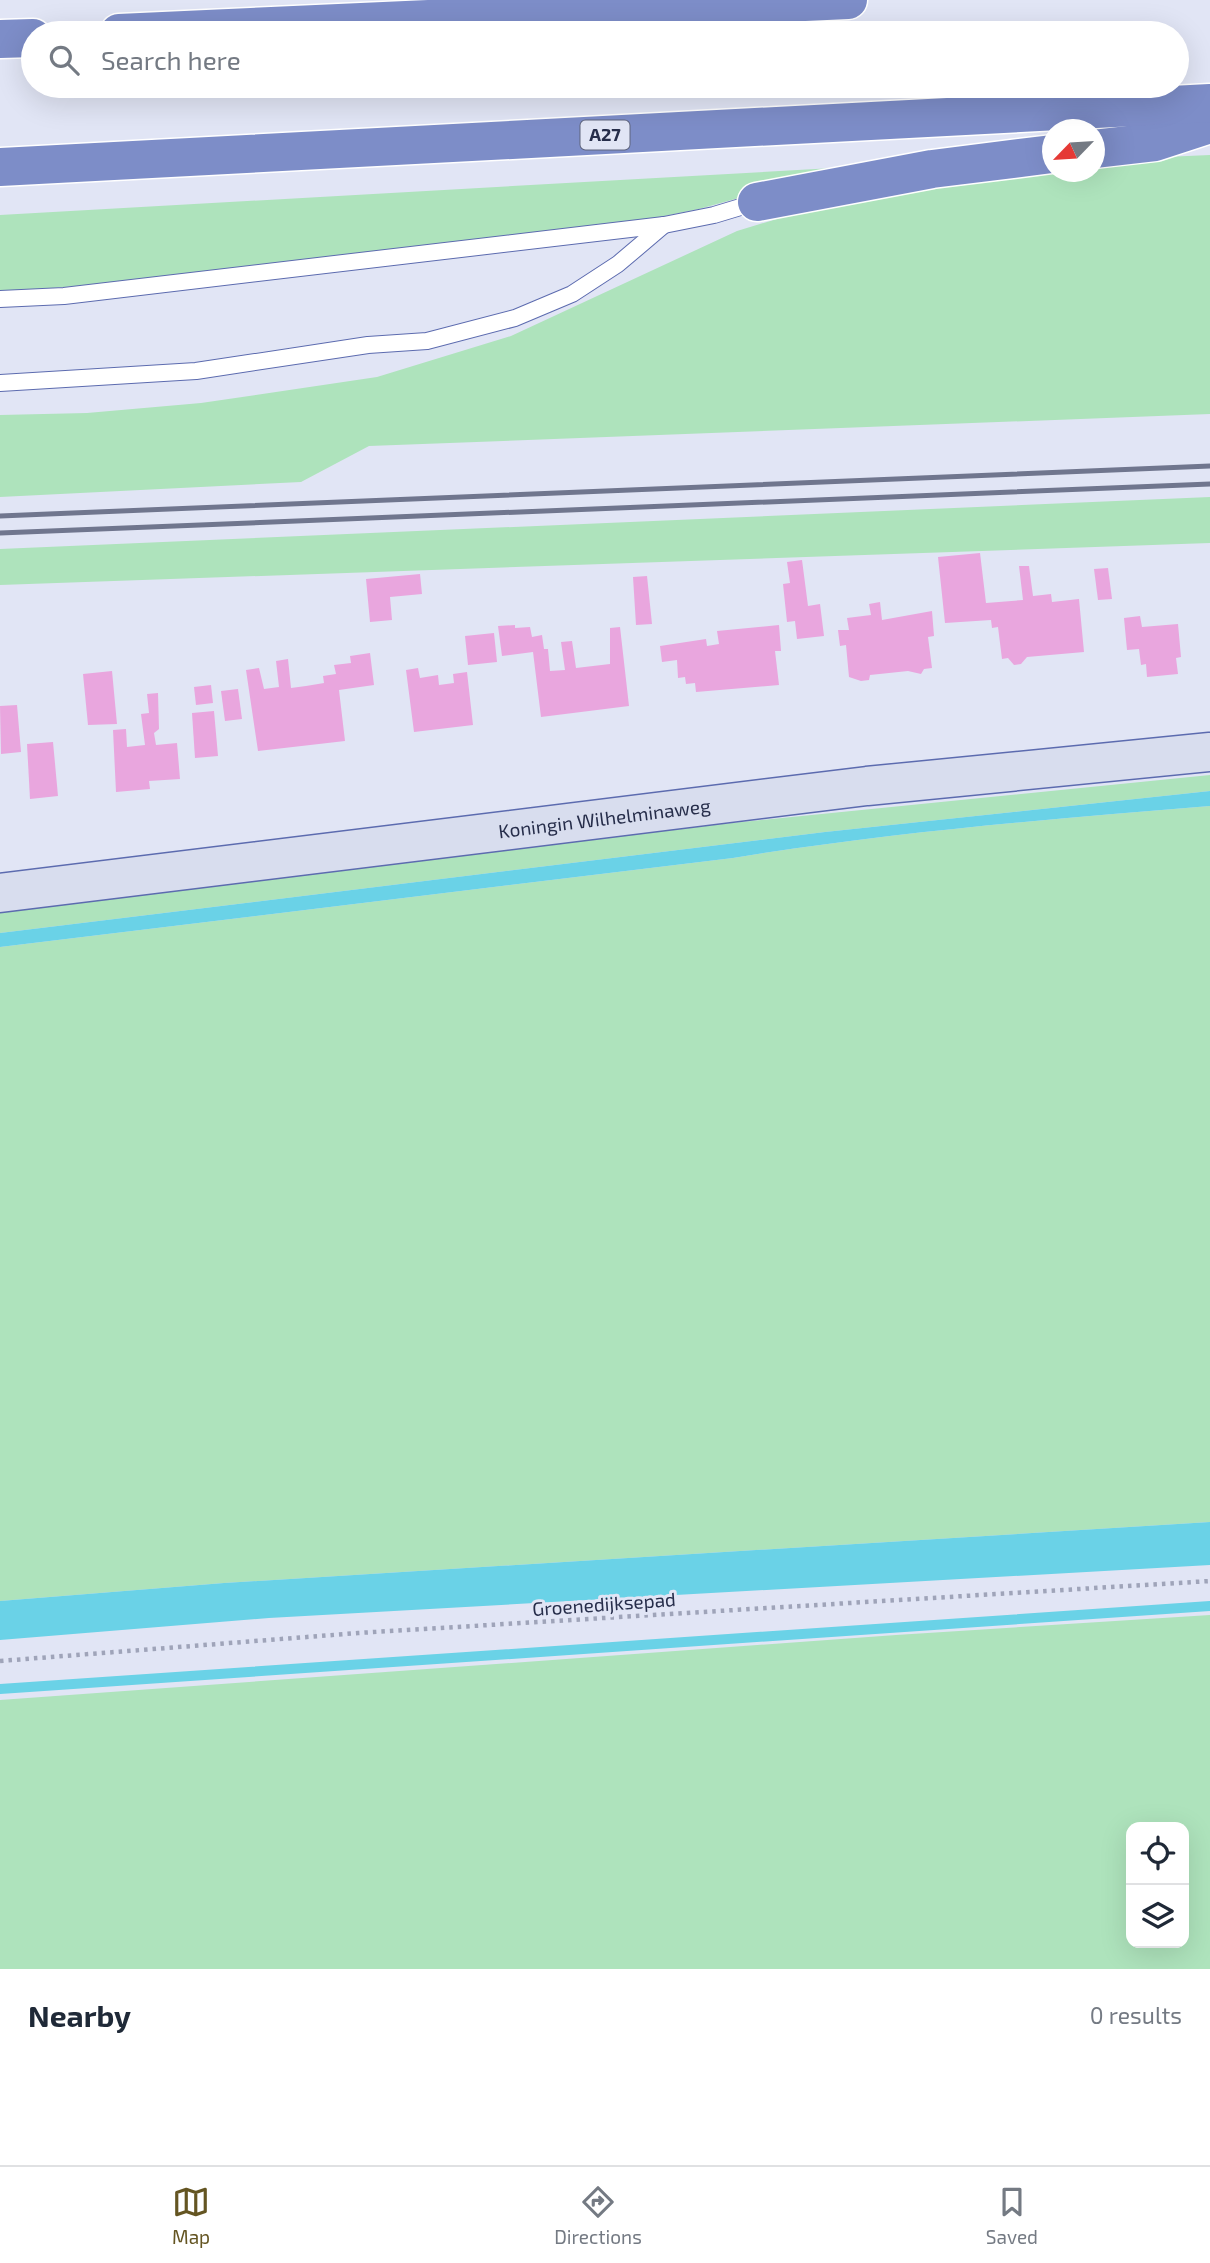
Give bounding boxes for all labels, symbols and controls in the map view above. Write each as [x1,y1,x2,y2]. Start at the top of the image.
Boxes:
search box [21,21,1189,98]
icon: search [45,41,83,79]
text: Search here [101,44,241,75]
north arrow [1042,119,1105,182]
road number: A27 [580,120,630,150]
street label: Koningin Wilhelminaweg [497,793,712,842]
street label: Groenedijksepad [531,1587,676,1620]
map controls [1126,1822,1189,1948]
button: locate [1126,1822,1189,1885]
button: layers [1126,1885,1189,1948]
text: Nearby [28,1997,131,2033]
text: 0 results [1090,2001,1182,2029]
tab: Map [172,2183,210,2248]
tab: Directions [554,2183,642,2248]
tab: Saved [986,2183,1038,2248]

